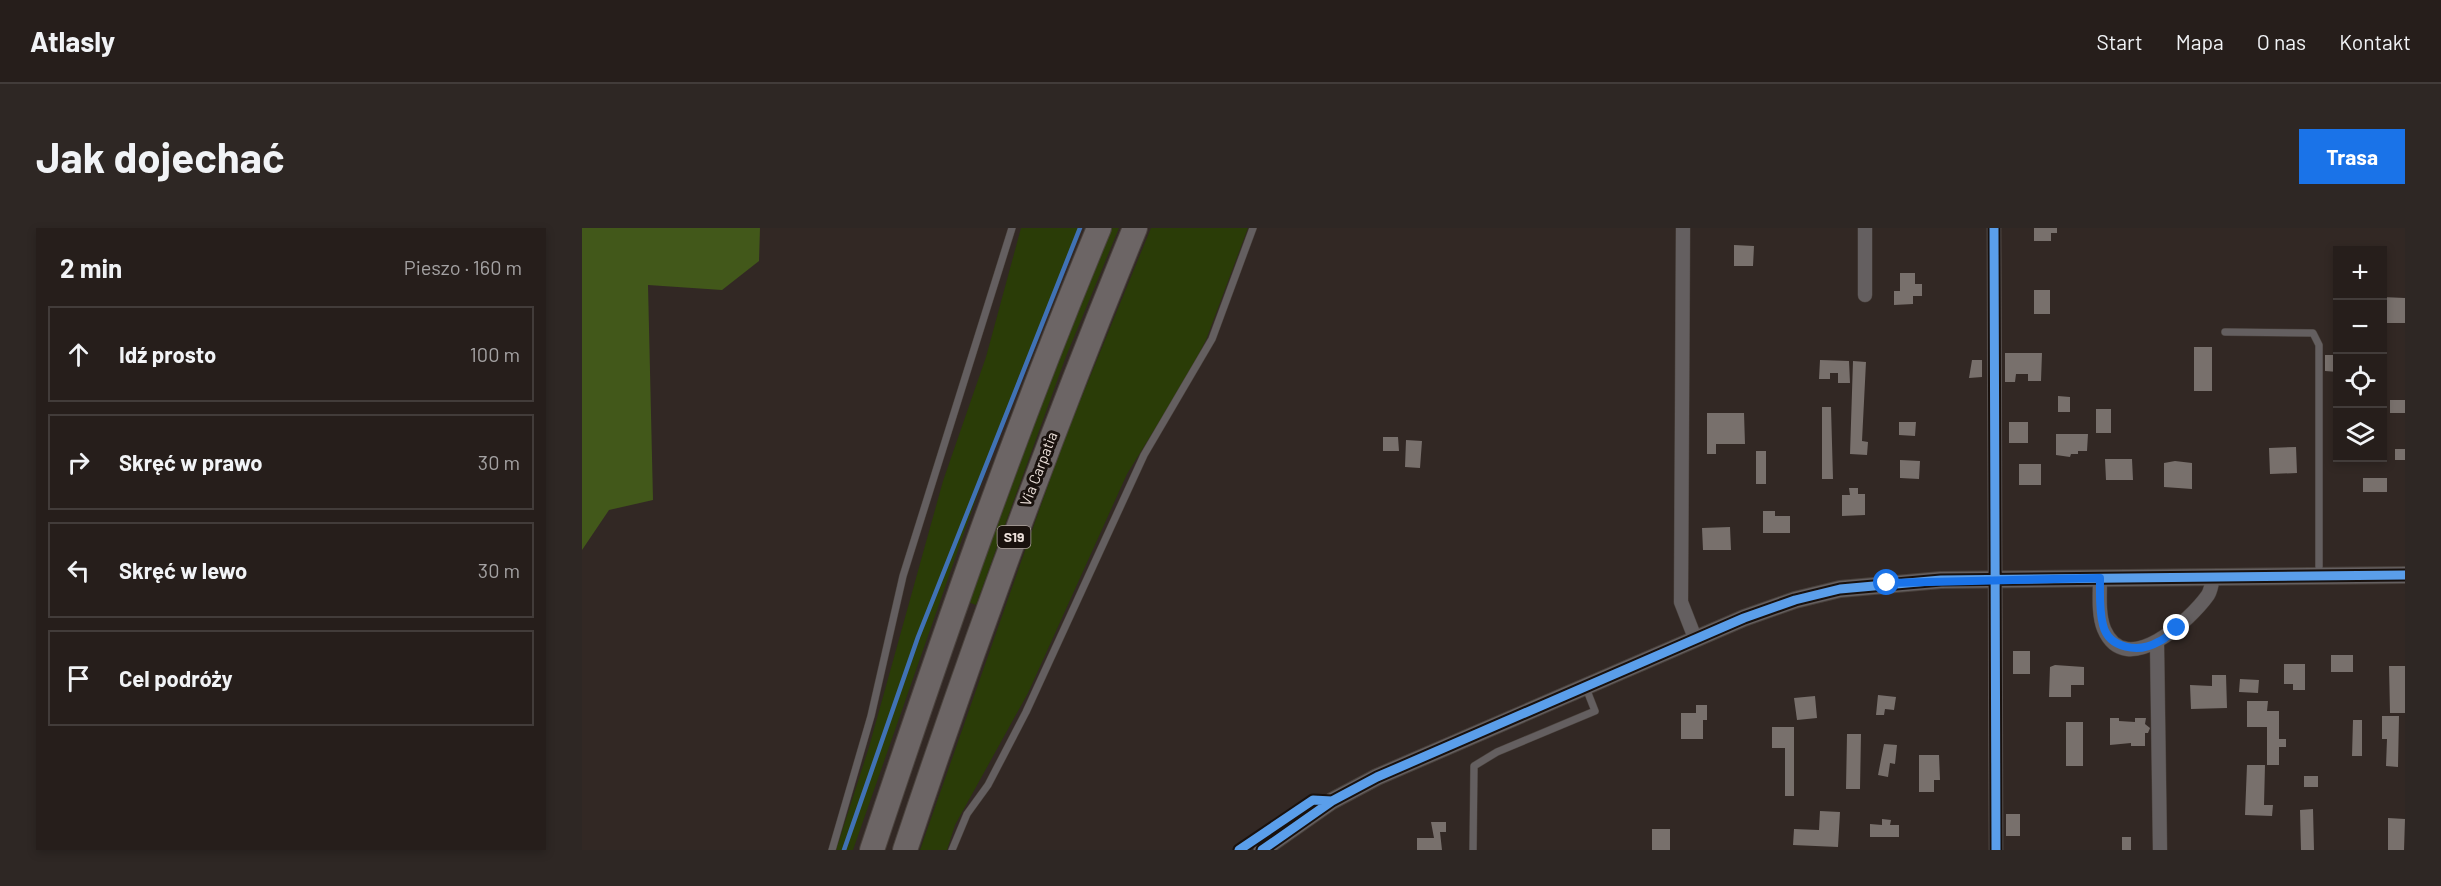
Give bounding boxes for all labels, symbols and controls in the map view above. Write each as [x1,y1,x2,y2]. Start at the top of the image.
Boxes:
text: Atlasly [30,24,115,58]
text: Start [2096,29,2143,54]
text: Mapa [2176,29,2224,54]
text: O nas [2257,29,2306,54]
text: Kontakt [2339,29,2411,54]
button: Trasa [2299,129,2405,184]
text: Jak dojechać [36,131,284,181]
map controls [2333,246,2387,462]
button: + [2333,246,2387,300]
text: 2 min [60,252,122,283]
text: Pieszo · 160 m [404,255,522,279]
button: − [2333,300,2387,354]
icon: ahead [62,338,95,371]
text: Idź prosto [119,341,216,367]
text: 100 m [470,342,520,366]
button: locate [2333,354,2387,408]
button: layers [2333,408,2387,462]
street label: Via Carpatia [1016,429,1060,508]
icon: right [62,446,95,479]
text: Skręć w prawo [119,449,263,475]
text: 30 m [478,450,520,474]
road number: S19 [998,526,1030,548]
icon: left [62,554,95,587]
text: Skręć w lewo [119,557,247,583]
text: 30 m [478,558,520,582]
route start [1873,569,1899,595]
route end [2163,614,2189,640]
icon: arrive [62,662,95,695]
text: Cel podróży [119,665,233,691]

